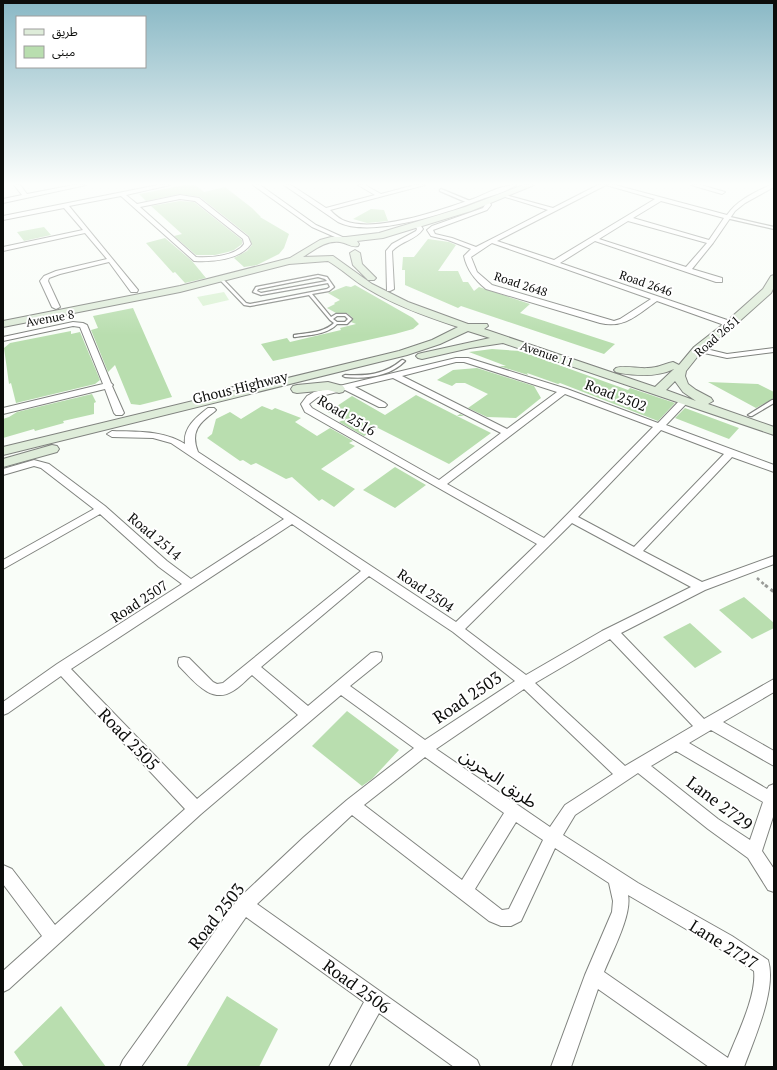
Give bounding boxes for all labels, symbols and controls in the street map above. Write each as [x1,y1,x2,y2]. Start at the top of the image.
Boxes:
legend [16,16,146,68]
text: طريق [52,24,78,40]
text: مبنى [52,44,75,59]
street label: Road 2646 [617,267,675,299]
street label: Road 2648 [492,268,550,300]
street label: Avenue 8 [25,306,75,330]
street label: Road 2651 [691,312,743,360]
street label: Avenue 11 [519,338,575,370]
street label: Ghous Highway [190,366,290,408]
street label: Road 2502 [582,375,650,415]
street label: Road 2516 [314,390,380,440]
street label: Road 2514 [124,508,186,564]
street label: Road 2504 [394,564,458,616]
street label: Road 2507 [107,575,171,627]
street label: Road 2503 [428,666,506,728]
street label: Road 2505 [94,703,164,775]
street label: طريق البحرين [456,743,542,813]
street label: Lane 2729 [682,771,758,835]
street label: Road 2503 [183,878,249,954]
street label: Lane 2727 [685,914,763,974]
street label: Road 2506 [319,954,395,1018]

